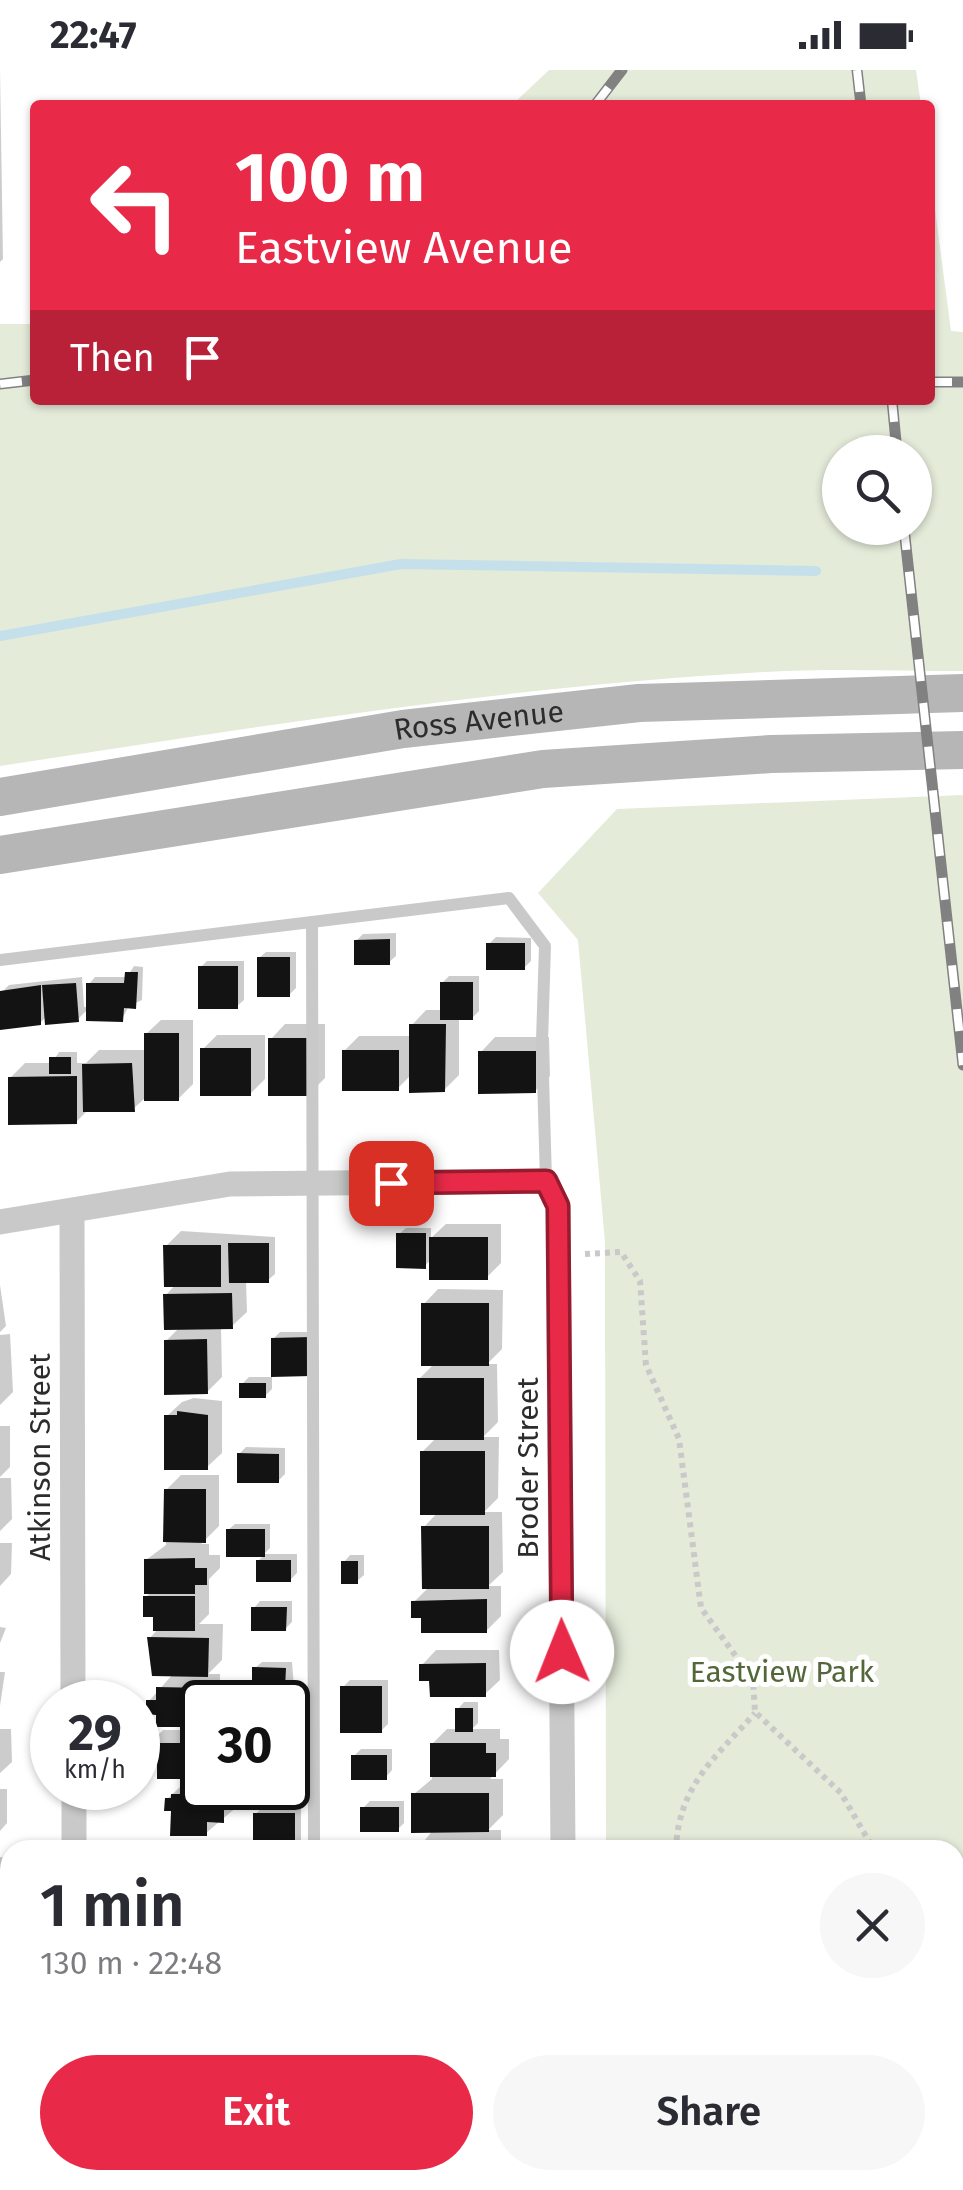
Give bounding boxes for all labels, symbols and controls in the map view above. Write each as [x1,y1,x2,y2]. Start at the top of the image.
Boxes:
text: 22:47 [50,12,136,58]
text: 100 m [235,136,425,220]
icon: left [70,140,200,270]
text: Eastview Avenue [235,221,573,275]
icon: arrive [175,330,230,385]
text: Then [70,335,155,381]
map controls [822,435,932,545]
button: search [822,435,932,545]
street label: Ross Avenue [391,693,566,748]
pin [349,1141,434,1226]
icon: arrive [364,1156,419,1211]
street label: Atkinson Street [22,1353,58,1561]
street label: Broder Street [510,1377,546,1559]
position arrow [510,1600,614,1704]
park label: Eastview Park [690,1654,875,1690]
speed limit sign: 30 [180,1680,310,1810]
text: 29 [68,1703,122,1763]
text: km/h [64,1755,126,1785]
text: 1 min [40,1870,185,1942]
button: close [820,1873,925,1978]
text: 130 m · 22:48 [40,1944,222,1982]
button: Exit [40,2055,473,2170]
button: Share [493,2055,925,2170]

